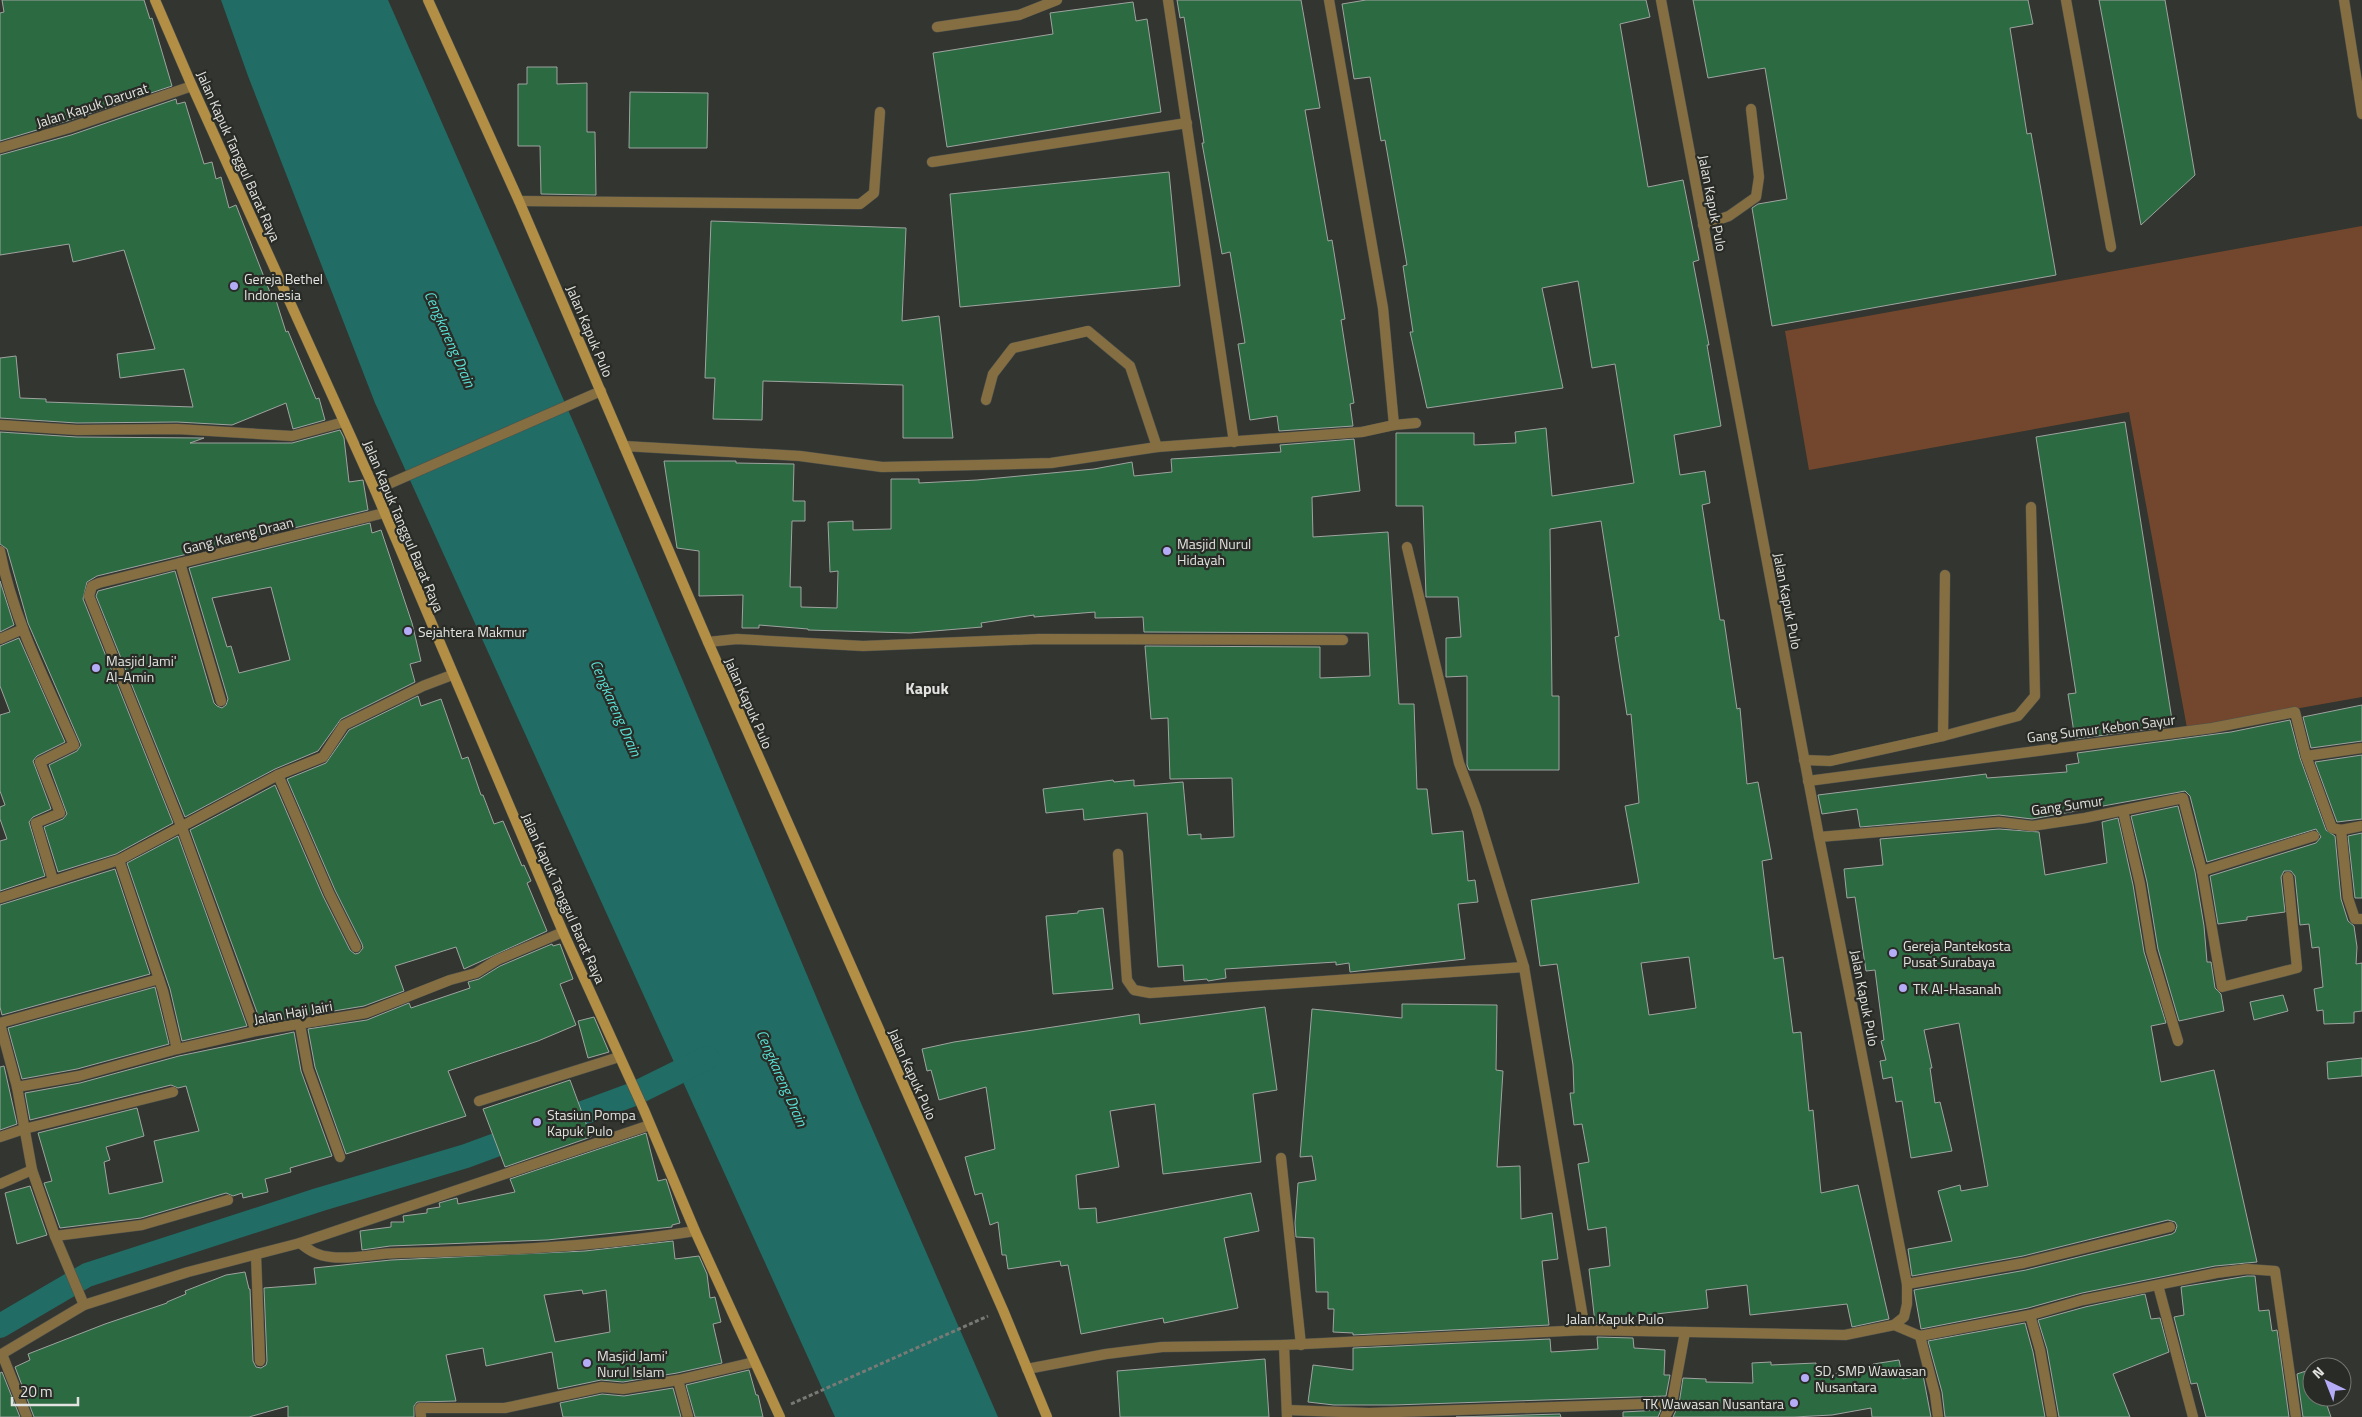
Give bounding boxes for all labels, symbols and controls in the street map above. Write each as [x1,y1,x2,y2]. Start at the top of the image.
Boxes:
street label: Jalan Kapuk Tanggul Barat Raya [192,67,286,245]
street label: Jalan Kapuk Darurat [33,77,151,133]
street label: Jalan Kapuk Pulo [1693,153,1733,253]
place label: Gereja Bethel Indonesia [244,268,323,305]
marker: Gereja Bethel Indonesia [228,280,240,292]
street label: Jalan Kapuk Pulo [561,282,619,380]
water label: Cengkareng Drain [418,287,482,392]
street label: Jalan Kapuk Tanggul Barat Raya [358,437,450,615]
street label: Gang Kareng Draan [180,511,296,559]
place label: Masjid Nurul Hidayah [1177,533,1251,570]
marker: Masjid Nurul Hidayah [1161,545,1173,557]
street label: Jalan Kapuk Pulo [1768,551,1808,651]
place label: Sejahtera Makmur [418,621,527,642]
marker: Sejahtera Makmur [402,625,414,637]
place label: Masjid Jami' Al-Amin [106,650,177,687]
street label: Jalan Kapuk Pulo [720,654,778,752]
water label: Cengkareng Drain [584,656,648,761]
marker: Masjid Jami' Al-Amin [90,662,102,674]
district label: Kapuk [905,676,949,700]
street label: Gang Sumur Kebon Sayur [2026,708,2177,748]
street label: Gang Sumur [2030,790,2104,820]
street label: Jalan Kapuk Tanggul Barat Raya [517,809,611,987]
place label: Gereja Pantekosta Pusat Surabaya [1903,935,2011,972]
marker: Gereja Pantekosta Pusat Surabaya [1887,947,1899,959]
street label: Jalan Kapuk Pulo [1845,948,1885,1048]
place label: TK Al-Hasanah [1913,978,2001,999]
marker: TK Al-Hasanah [1897,982,1909,994]
street label: Jalan Haji Jairi [252,995,334,1029]
street label: Jalan Kapuk Pulo [884,1025,942,1123]
water label: Cengkareng Drain [750,1026,814,1131]
place label: Stasiun Pompa Kapuk Pulo [547,1104,636,1141]
marker: Stasiun Pompa Kapuk Pulo [531,1116,543,1128]
street label: Jalan Kapuk Pulo [1566,1308,1664,1329]
place label: Masjid Jami' Nurul Islam [597,1345,668,1382]
marker: Masjid Jami' Nurul Islam [581,1357,593,1369]
north arrow [2302,1357,2352,1407]
place label: SD, SMP Wawasan Nusantara [1815,1360,1926,1397]
text: N [2307,1361,2329,1383]
marker: SD, SMP Wawasan Nusantara [1799,1372,1811,1384]
scale bar [12,1374,79,1406]
text: 20 m [20,1380,53,1403]
place label: TK Wawasan Nusantara [1643,1393,1784,1414]
marker: TK Wawasan Nusantara [1788,1397,1800,1409]

